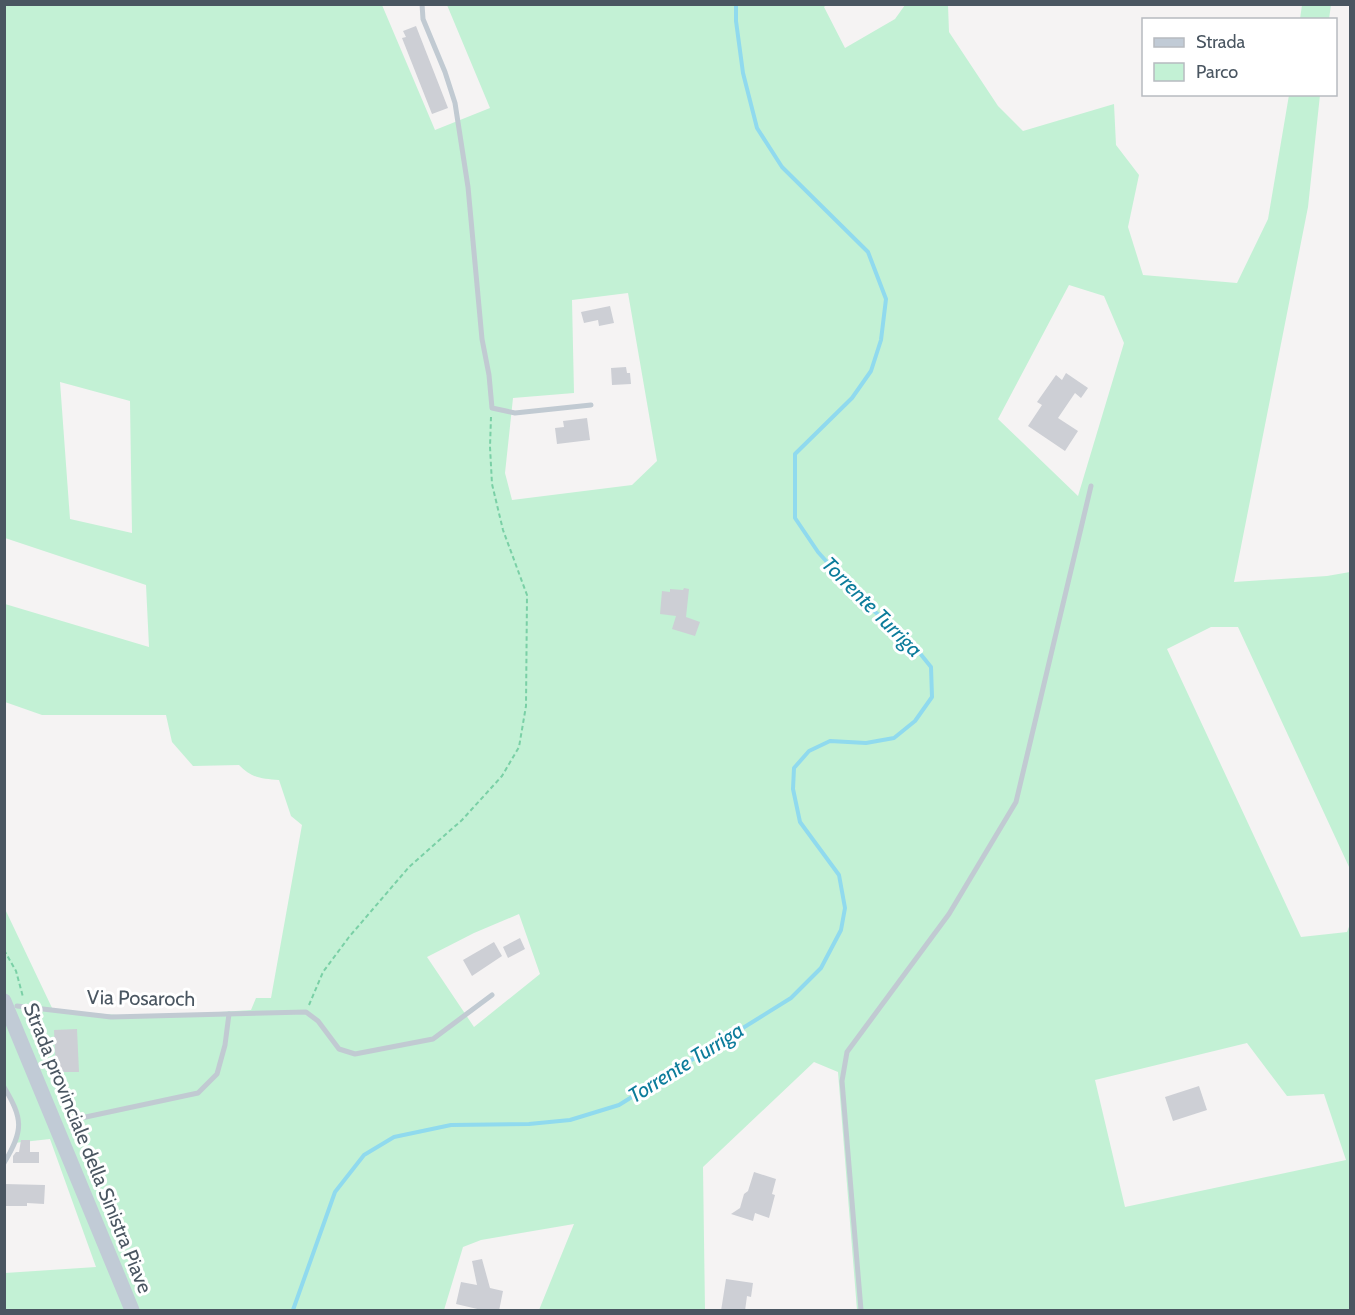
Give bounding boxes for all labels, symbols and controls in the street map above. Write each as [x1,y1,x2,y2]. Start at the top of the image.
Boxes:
legend [1142,18,1337,96]
text: Strada [1196,31,1246,53]
text: Parco [1196,61,1238,83]
water label: Torrente Turriga [817,551,928,662]
street label: Via Posaroch [87,985,195,1011]
street label: Strada provinciale della Sinistra Piave [19,999,157,1297]
water label: Torrente Turriga [623,1017,748,1108]

